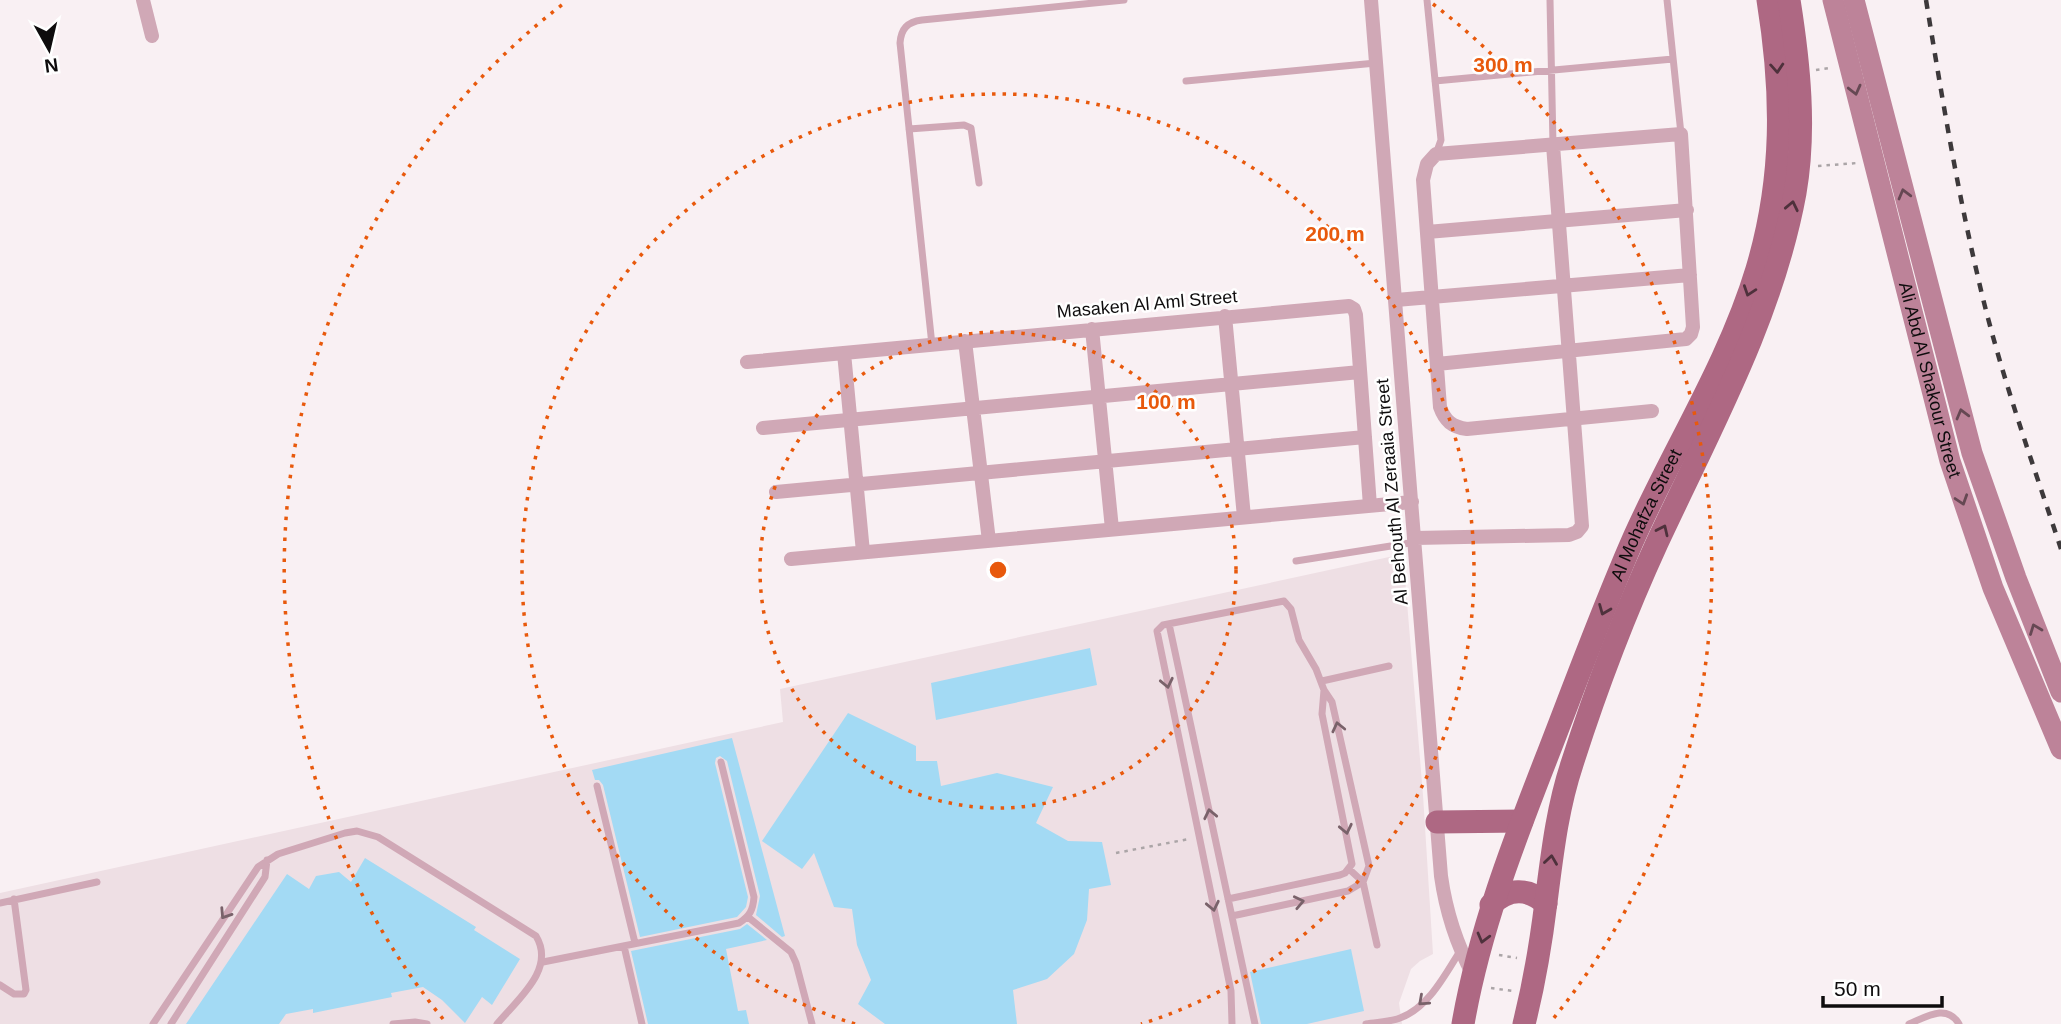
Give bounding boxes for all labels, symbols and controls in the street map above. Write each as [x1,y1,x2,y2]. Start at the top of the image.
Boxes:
north arrow [14,14,84,84]
text: 300 m [1473,53,1533,76]
text: N [43,54,60,77]
one-way arrow [1770,62,1785,73]
one-way arrow [1847,84,1861,96]
one-way arrow [1898,188,1912,200]
one-way arrow [1784,200,1799,212]
text: 200 m [1305,222,1365,245]
street label: Ali Abd Al Shakour Street [1895,280,1965,480]
one-way arrow [1743,285,1757,297]
street label: Masaken Al Aml Street [1056,286,1238,322]
street label: Al Behouth Al Zeraaia Street [1372,378,1412,606]
text: 100 m [1136,390,1196,413]
one-way arrow [1956,408,1970,420]
street label: Al Mohafza Street [1607,446,1686,584]
one-way arrow [1954,493,1968,505]
one-way arrow [1655,525,1669,537]
centre of rings [986,558,1010,582]
one-way arrow [1598,602,1612,615]
one-way arrow [2030,624,2044,636]
one-way arrow [1158,677,1173,689]
one-way arrow [1331,721,1346,733]
one-way arrow [1203,808,1218,820]
one-way arrow [1337,823,1352,835]
one-way arrow [1544,854,1559,866]
one-way arrow [1293,895,1305,910]
one-way arrow [1205,900,1220,912]
one-way arrow [221,906,234,919]
one-way arrow [1476,932,1491,944]
scale bar [1823,964,1942,1008]
text: 50 m [1834,977,1881,1000]
one-way arrow [1418,993,1431,1005]

